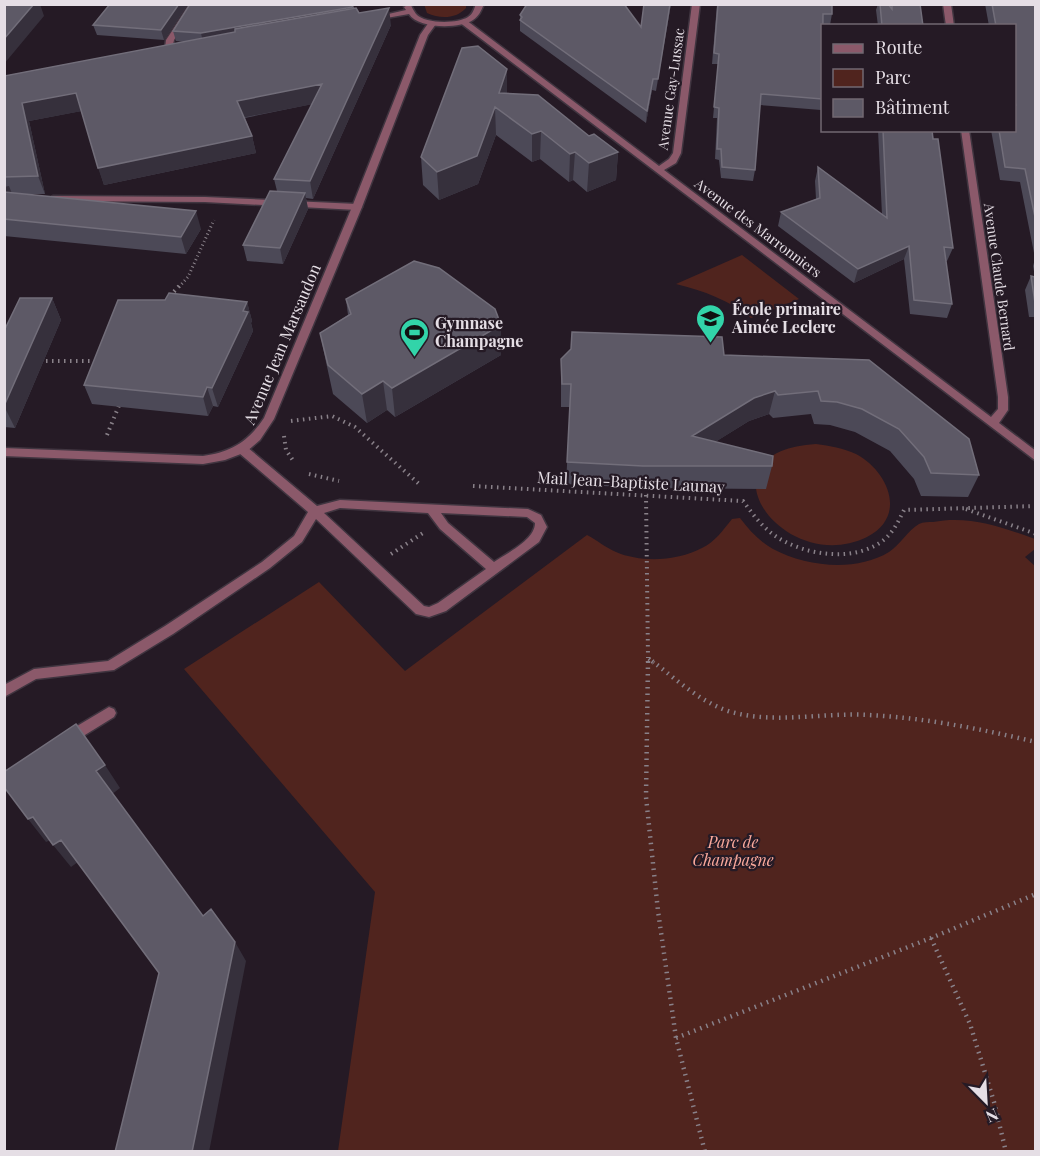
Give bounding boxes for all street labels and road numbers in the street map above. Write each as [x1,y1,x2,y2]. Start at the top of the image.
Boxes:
street label: Avenue Gay-Lussac [652,27,688,152]
street label: Avenue des Marronniers [690,173,826,282]
street label: Avenue Claude Bernard [980,201,1019,352]
street label: Avenue Jean Marsaudon [238,260,325,428]
street label: Mail Jean-Baptiste Launay [537,466,725,497]

